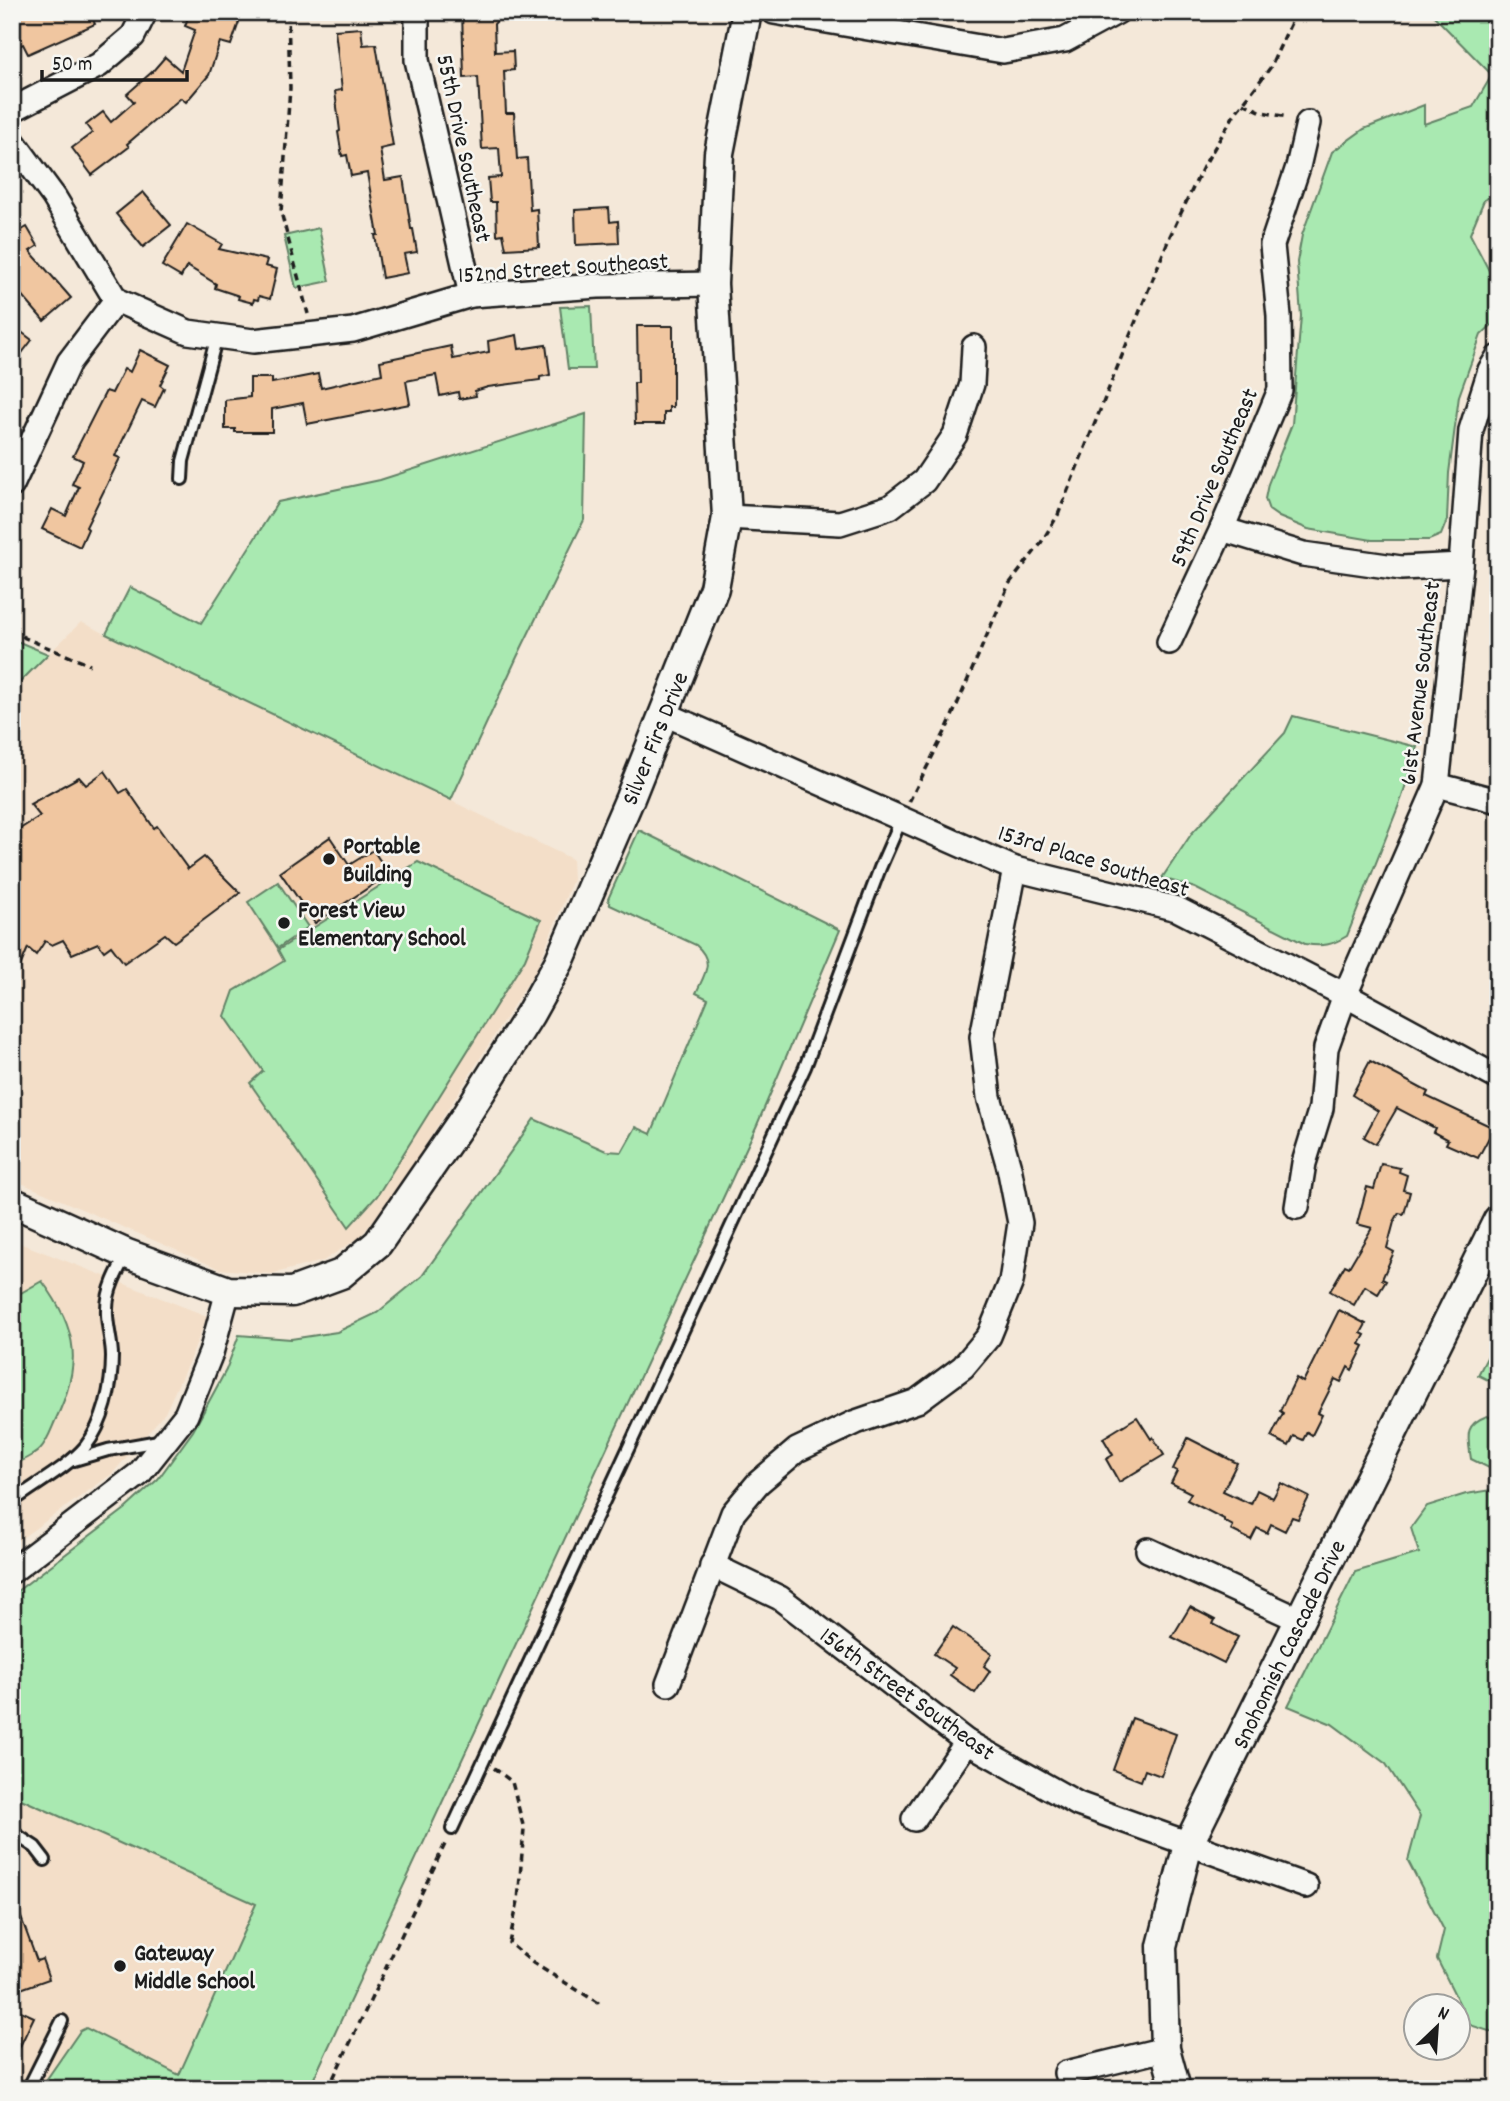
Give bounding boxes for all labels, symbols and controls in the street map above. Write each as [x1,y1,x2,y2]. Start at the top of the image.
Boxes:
scale bar [42,38,187,82]
text: 50 m [52,51,92,81]
street label: 55th Drive Southeast [426,51,499,246]
street label: 152nd Street Southeast [457,246,670,294]
street label: 59th Drive Southeast [1163,383,1269,573]
street label: 61st Avenue Southeast [1393,579,1451,787]
street label: Silver Firs Drive [615,667,699,811]
street label: 153rd Place Southeast [993,818,1193,908]
place label: Portable Building [343,831,421,893]
marker: Portable Building [321,851,337,867]
place label: Forest View Elementary School [298,895,466,957]
marker: Forest View Elementary School [276,915,292,931]
street label: Snohomish Cascade Drive [1225,1535,1356,1756]
street label: 156th Street Southeast [811,1620,1001,1771]
place label: Gateway Middle School [134,1938,255,2000]
marker: Gateway Middle School [112,1958,128,1974]
north arrow [1402,1993,1472,2062]
text: N [1433,2001,1453,2029]

